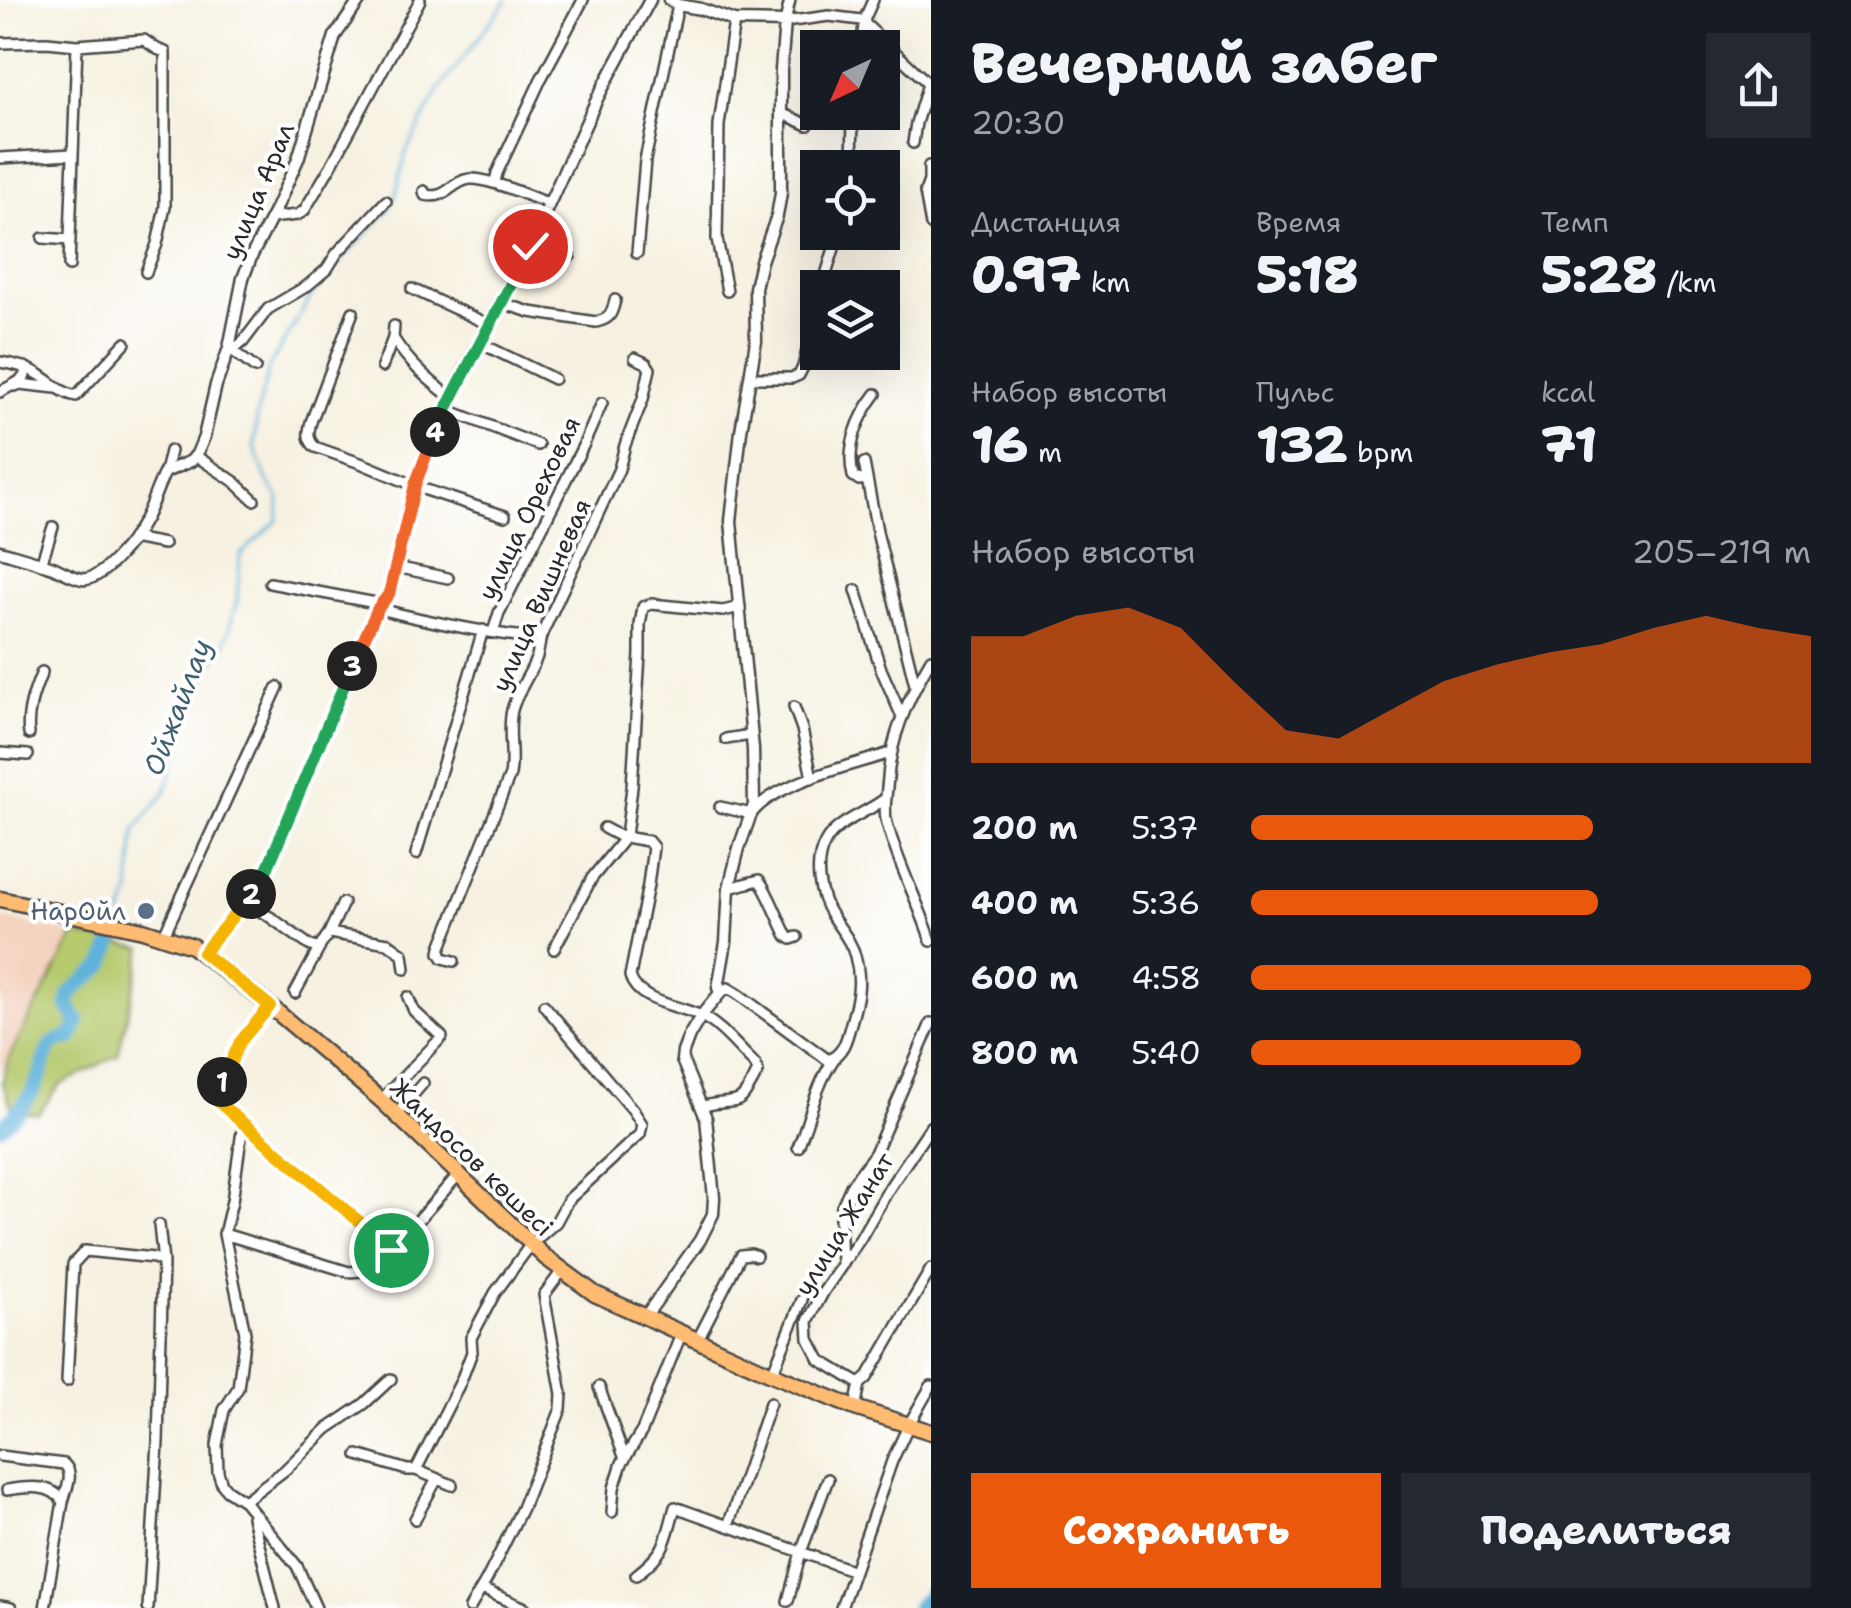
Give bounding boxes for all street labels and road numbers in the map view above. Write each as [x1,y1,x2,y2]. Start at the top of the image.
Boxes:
street label: улица Арал [214,117,302,265]
street label: улица Ореховая [470,410,588,606]
street label: улица Вишневая [483,493,599,697]
street label: Жандосов көшесі [383,1070,561,1244]
street label: улица Жанат [786,1146,902,1302]

